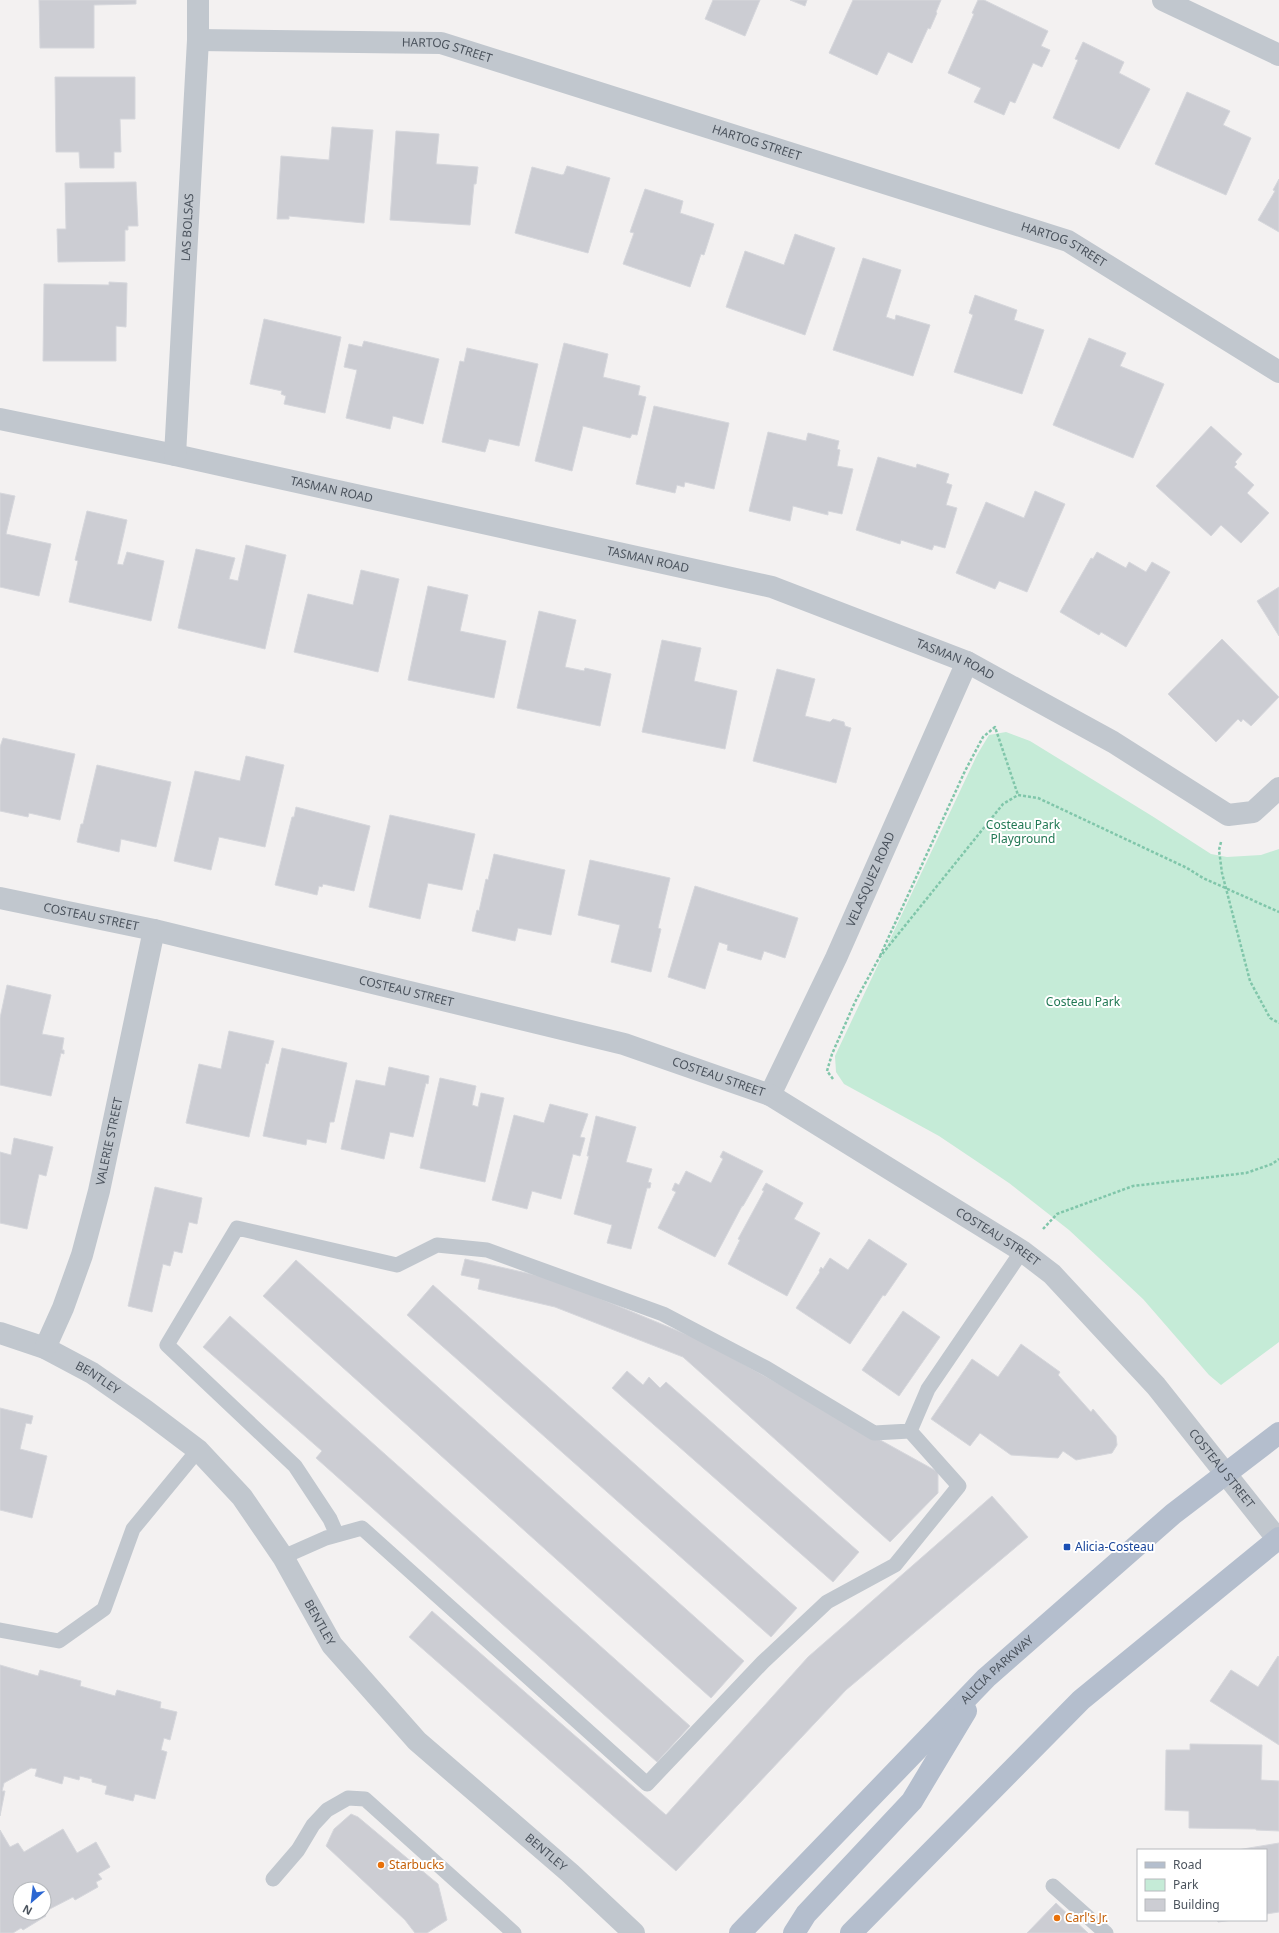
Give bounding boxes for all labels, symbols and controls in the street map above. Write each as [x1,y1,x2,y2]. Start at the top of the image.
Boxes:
street label: HARTOG STREET [402,34,495,67]
street label: HARTOG STREET [710,120,804,164]
street label: LAS BOLSAS [177,192,198,262]
street label: HARTOG STREET [1019,218,1110,271]
street label: TASMAN ROAD [289,472,375,507]
street label: TASMAN ROAD [605,542,691,576]
street label: TASMAN ROAD [914,634,998,684]
park label: Costeau Park Playground [986,816,1061,847]
street label: VELASQUEZ ROAD [842,829,899,929]
street label: COSTEAU STREET [42,898,141,935]
street label: COSTEAU STREET [357,971,456,1011]
park label: Costeau Park [1046,993,1121,1010]
street label: COSTEAU STREET [670,1052,768,1101]
street label: VALERIE STREET [91,1095,127,1187]
street label: COSTEAU STREET [953,1203,1044,1270]
street label: BENTLEY [73,1357,124,1398]
street label: COSTEAU STREET [1185,1425,1259,1512]
place label: Alicia-Costeau [1075,1538,1154,1555]
marker: Alicia-Costeau [1062,1542,1072,1552]
street label: BENTLEY [300,1596,340,1649]
street label: ALICIA PARKWAY [956,1631,1037,1708]
street label: BENTLEY [522,1829,571,1875]
legend [1137,1849,1267,1921]
place label: Starbucks [389,1856,445,1873]
text: Road [1173,1856,1202,1873]
marker: Starbucks [376,1860,386,1870]
text: Park [1173,1876,1199,1893]
north arrow [12,1881,52,1921]
text: Building [1173,1896,1220,1913]
text: N [20,1902,35,1919]
place label: Carl's Jr. [1065,1909,1108,1926]
marker: Carl's Jr. [1052,1913,1062,1923]

